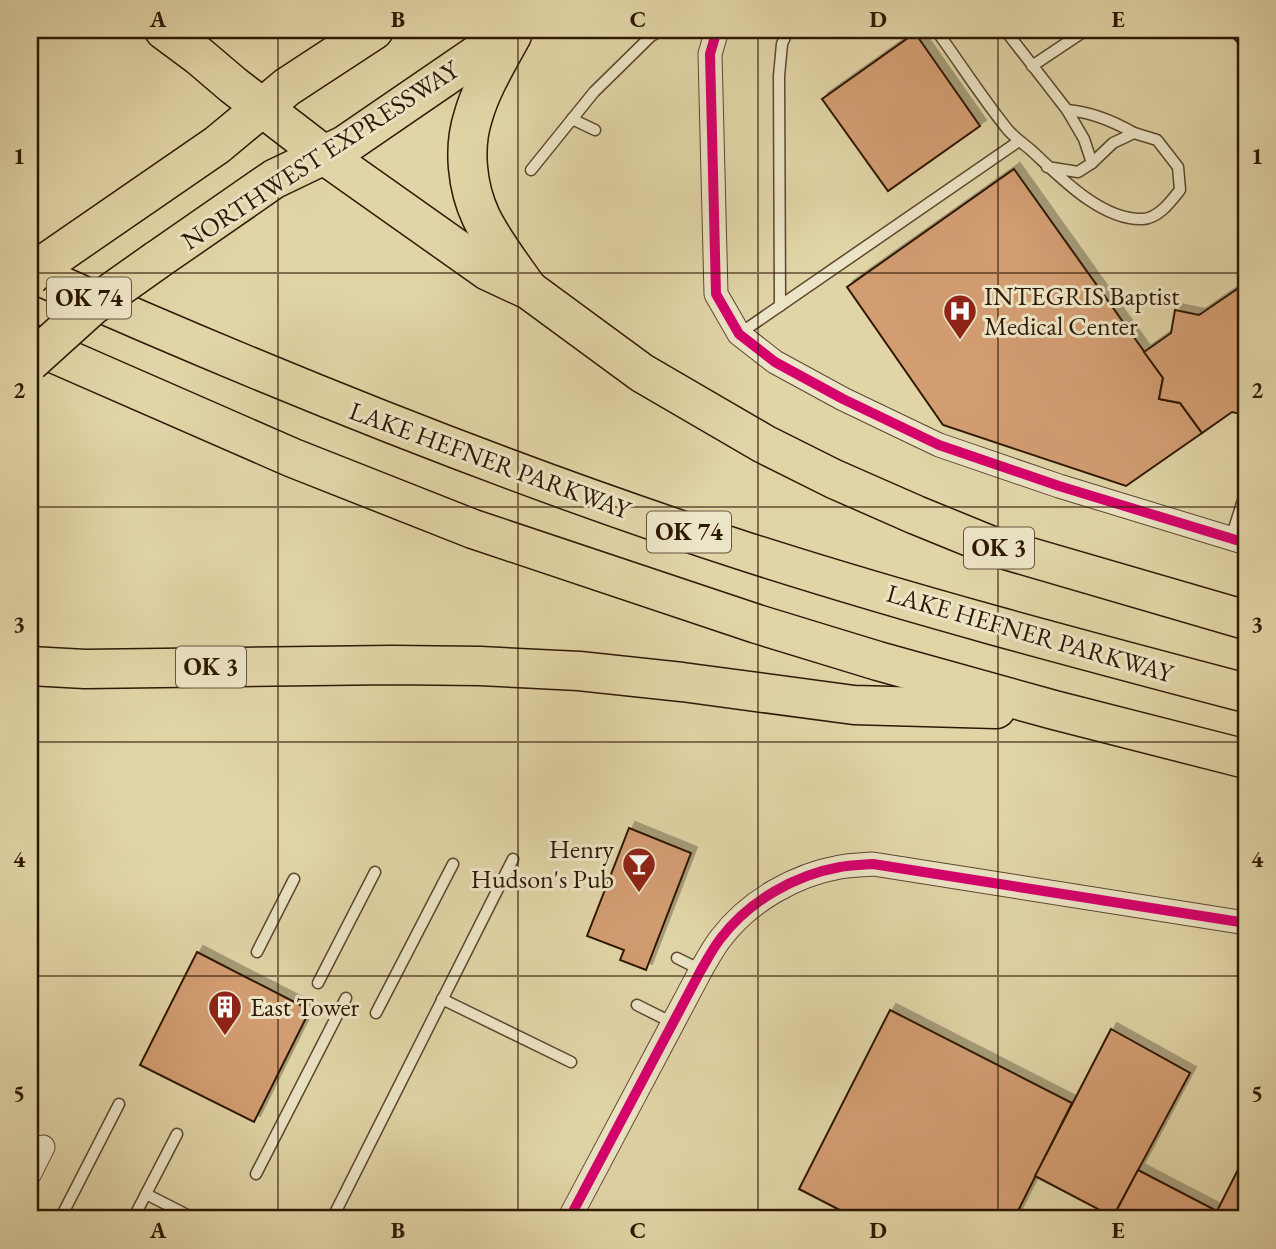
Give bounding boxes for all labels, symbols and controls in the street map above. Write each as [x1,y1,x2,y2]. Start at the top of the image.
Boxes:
text: A [149,4,167,34]
text: B [391,4,405,34]
text: C [630,4,646,34]
text: D [869,4,887,34]
text: E [1111,4,1125,34]
street label: NORTHWEST EXPRESSWAY [175,51,467,258]
text: 1 [13,141,25,171]
text: 1 [1251,141,1263,171]
road number: OK 74 [47,278,131,318]
place label: INTEGRIS Baptist Medical Center [984,279,1179,343]
hospital icon: INTEGRIS Baptist Medical Center [941,292,979,341]
text: 2 [13,375,25,405]
text: 2 [1251,375,1263,405]
street label: LAKE HEFNER PARKWAY [345,393,637,527]
road number: OK 74 [647,512,731,552]
road number: OK 3 [964,528,1034,568]
street label: LAKE HEFNER PARKWAY [883,576,1179,691]
text: 3 [13,609,25,639]
text: 3 [1251,609,1263,639]
road number: OK 3 [176,646,246,688]
place label: Henry Hudson's Pub [471,832,615,896]
text: 4 [13,844,26,874]
text: 4 [1251,844,1264,874]
bar icon: Henry Hudson's Pub [620,845,658,894]
building icon: East Tower [206,988,244,1037]
place label: East Tower [250,990,360,1024]
text: 5 [13,1078,25,1108]
text: 5 [1251,1078,1263,1108]
text: A [149,1215,167,1245]
text: B [391,1215,405,1245]
text: C [630,1215,646,1245]
text: D [869,1215,887,1245]
text: E [1111,1215,1125,1245]

